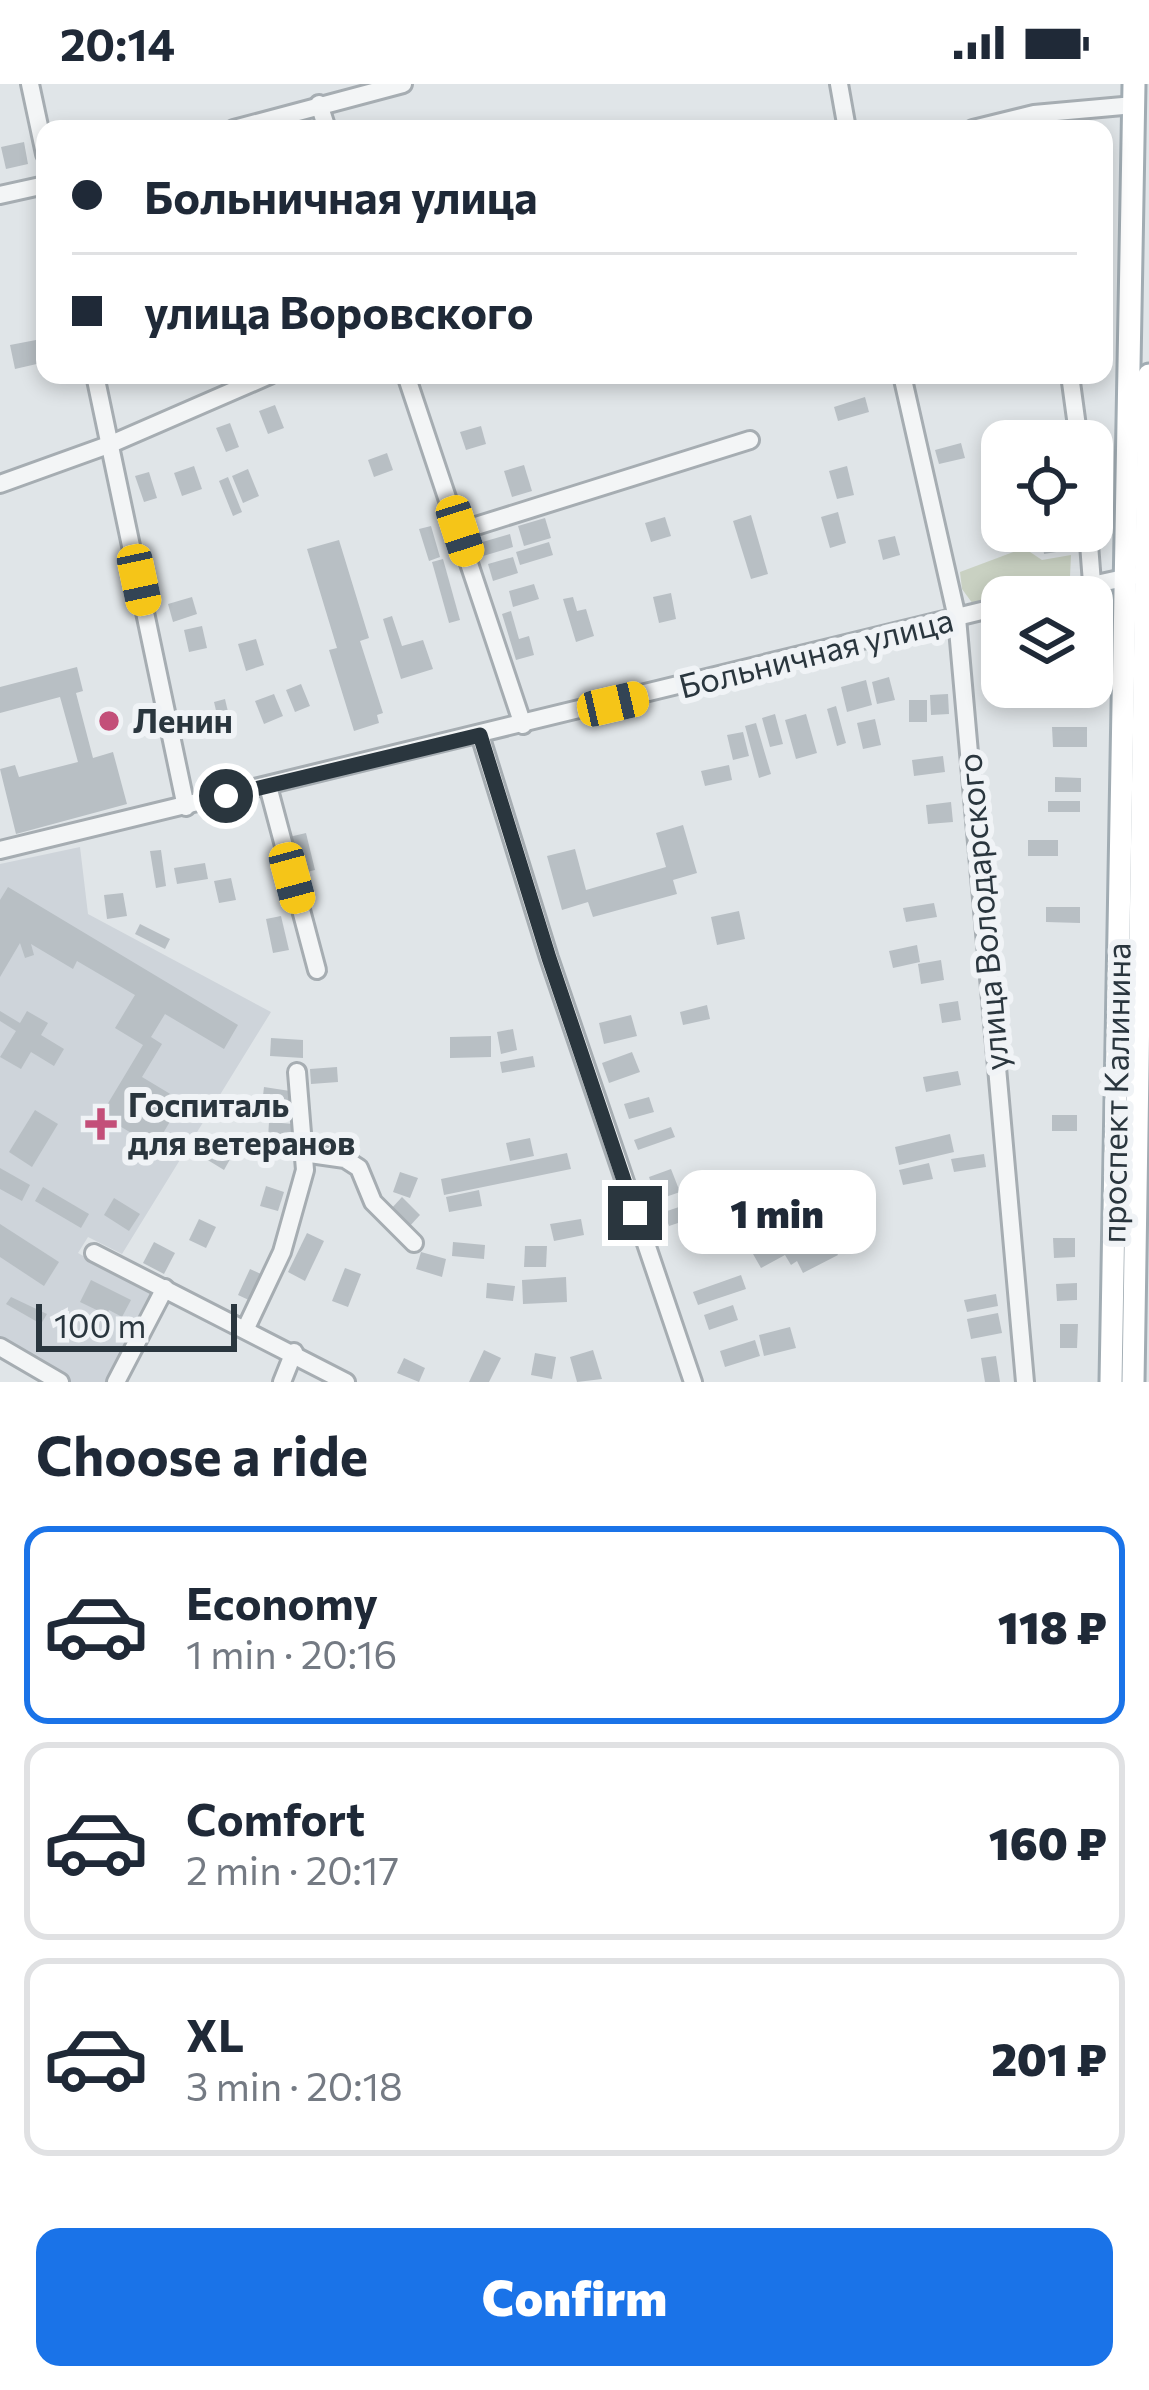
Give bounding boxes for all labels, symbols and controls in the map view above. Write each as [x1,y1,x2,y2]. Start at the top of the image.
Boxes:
text: 20:14 [60,15,175,70]
text: Больничная улица [144,168,538,223]
text: улица Воровского [144,283,534,338]
map controls [981,420,1113,708]
button: locate [981,420,1113,552]
car [432,491,488,571]
car [114,541,164,619]
button: layers [981,576,1113,708]
street label: Больничная улица [674,598,957,705]
car [574,678,652,730]
place label: Ленин [133,699,233,740]
marker: Ленин [96,708,122,734]
street label: улица Володарского [947,752,1016,1073]
route start [199,769,253,823]
car [265,839,319,917]
street label: проспект Калинина [1091,942,1138,1244]
place label: Госпиталь для ветеранов [128,1083,355,1162]
marker: Госпиталь для ветеранов [85,1108,117,1140]
callout: 1 min [677,1171,875,1255]
route end [608,1186,662,1240]
text: 1 min [730,1188,824,1236]
scale bar [36,1298,237,1351]
text: 100 m [54,1304,146,1345]
text: Choose a ride [36,1421,368,1487]
icon: car [42,1571,150,1679]
text: Economy [186,1574,378,1629]
text: 118 ₽ [998,1598,1107,1653]
text: 1 min · 20:16 [186,1629,397,1677]
icon: car [42,1787,150,1895]
text: Comfort [186,1790,365,1845]
text: 160 ₽ [989,1814,1107,1869]
text: 2 min · 20:17 [186,1845,399,1893]
icon: car [42,2003,150,2111]
text: XL [186,2006,244,2061]
text: 201 ₽ [991,2030,1107,2085]
text: 3 min · 20:18 [186,2061,403,2109]
button: Confirm [36,2228,1113,2366]

